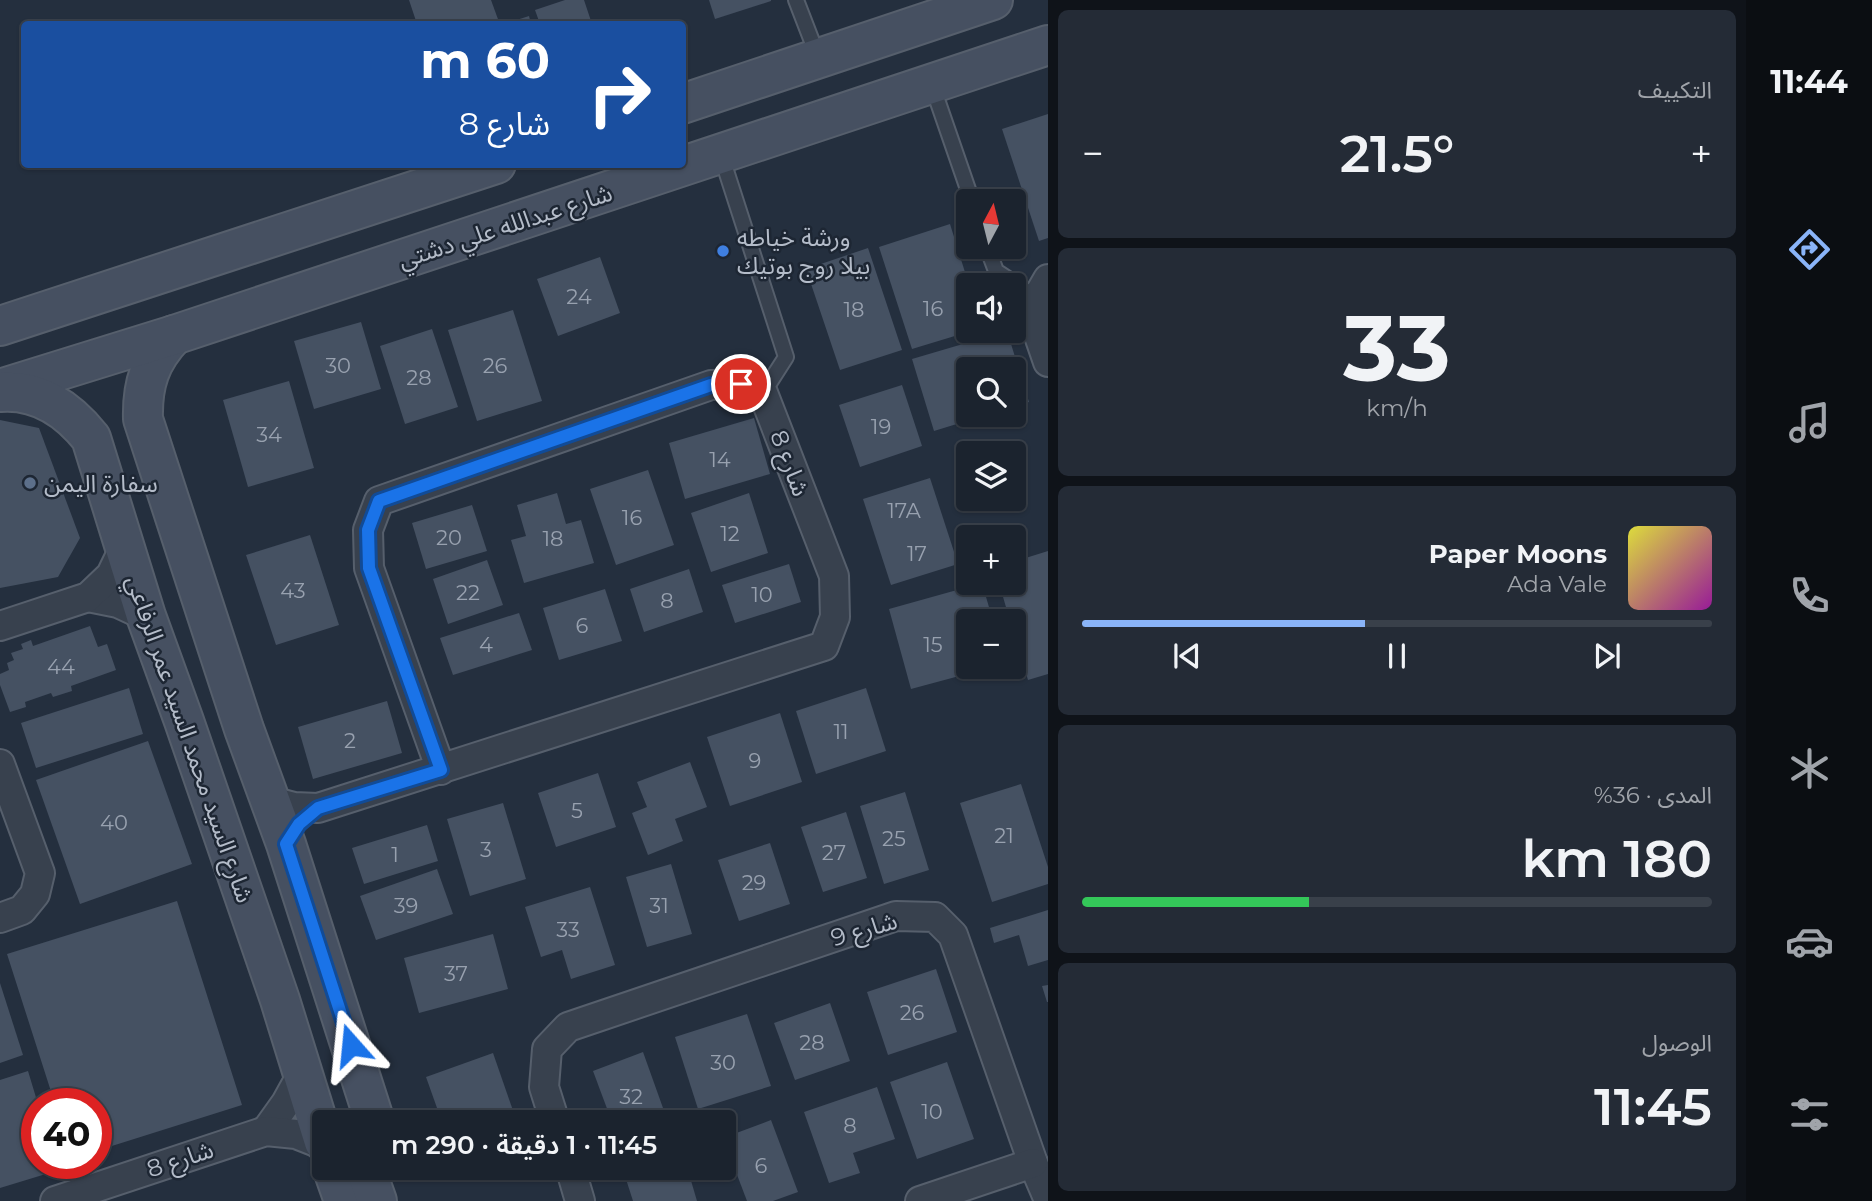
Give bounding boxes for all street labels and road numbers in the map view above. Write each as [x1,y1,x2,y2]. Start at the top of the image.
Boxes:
street label: شارع عبدالله علي دشتي [394,178,617,279]
street label: شارع 8 [761,426,816,501]
street label: شارع السيد محمد السيد عمر الرفاعي [116,571,260,908]
street label: شارع 9 [827,906,901,955]
street label: شارع 8 [143,1135,218,1186]

